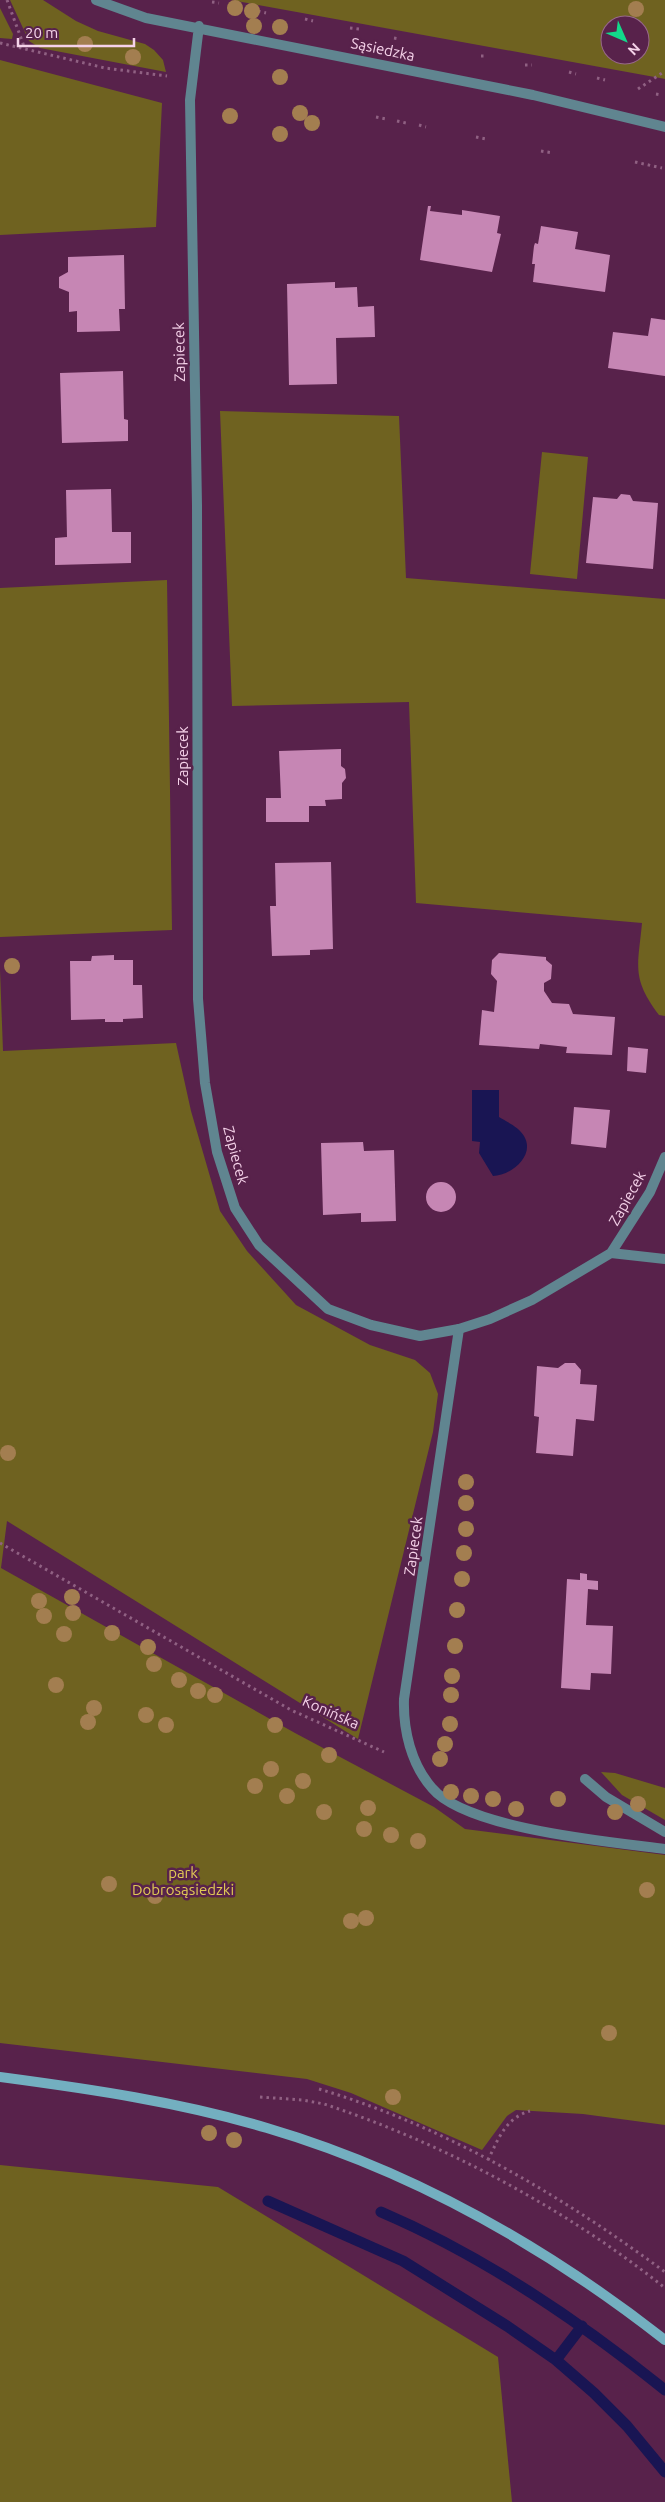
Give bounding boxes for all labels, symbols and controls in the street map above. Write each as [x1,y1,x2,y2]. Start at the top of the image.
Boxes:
scale bar [18,15,134,47]
north arrow [600,15,650,65]
text: 20 m [25,24,58,41]
street label: Sąsiedzka [349,34,417,64]
text: N [625,40,644,59]
street label: Zapiecek [170,322,188,382]
street label: Zapiecek [174,726,191,786]
street label: Zapiecek [220,1124,252,1186]
street label: Zapiecek [605,1167,649,1228]
street label: Zapiecek [400,1515,426,1577]
street label: Konińska [300,1692,362,1732]
park label: park Dobrosąsiedzki [132,1864,234,1898]

